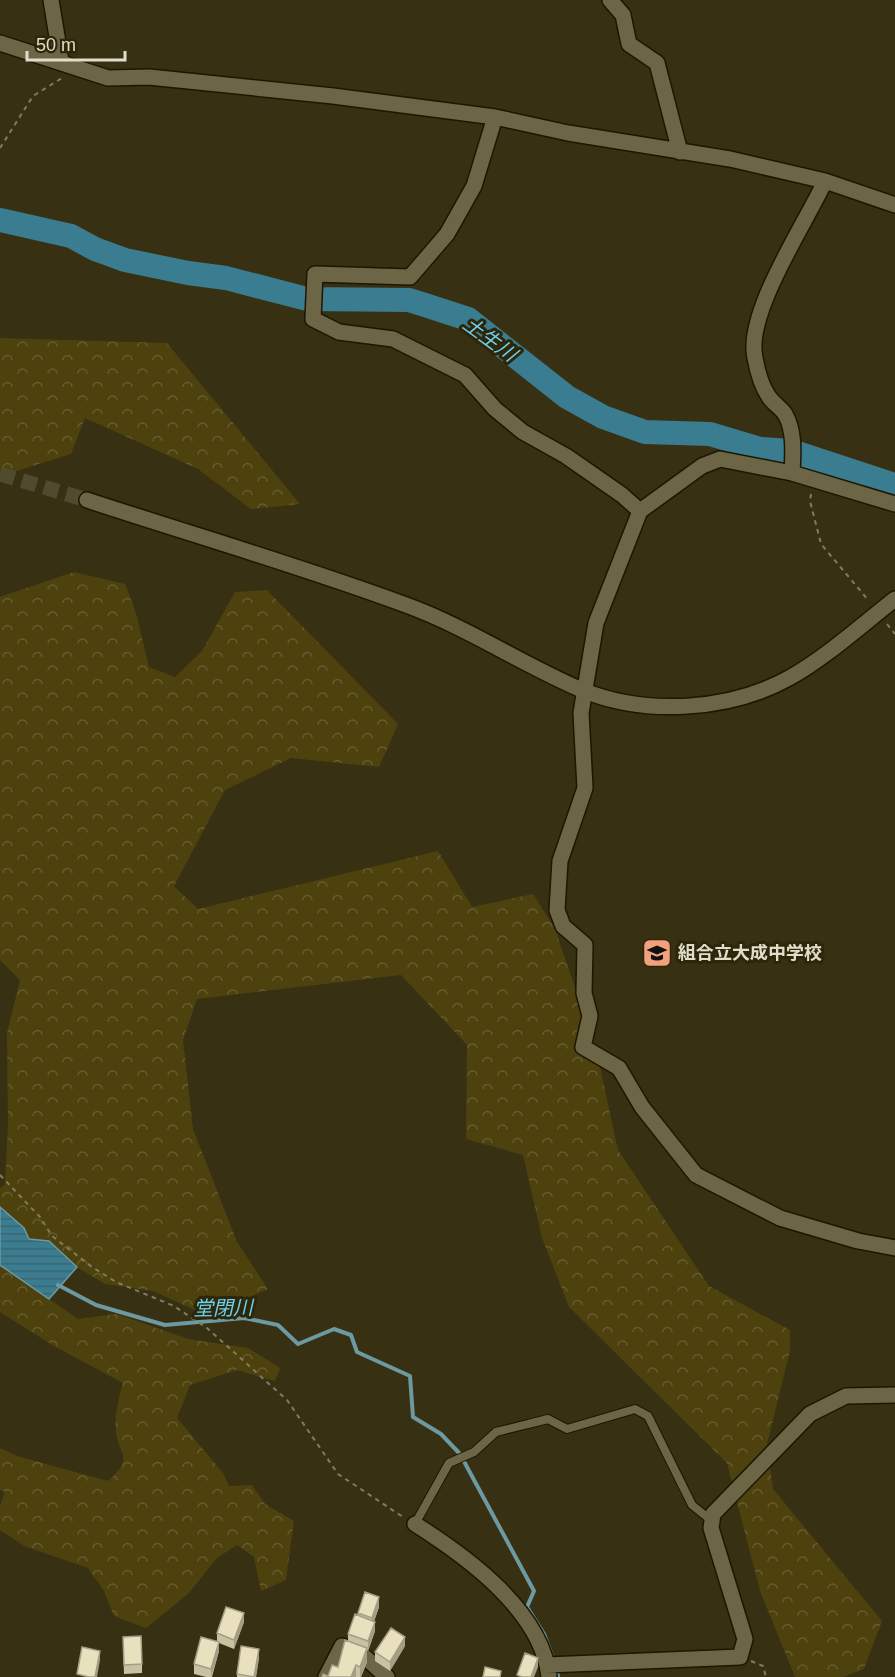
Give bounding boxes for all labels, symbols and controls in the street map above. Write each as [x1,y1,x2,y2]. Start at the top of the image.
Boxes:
scale bar [27,24,124,62]
text: 50 m [36,35,76,55]
water label: 土生川 [459,312,522,367]
school or university icon: 組合立大成中学校 [641,937,673,969]
place label: 組合立大成中学校 [678,943,822,963]
water label: 堂閉川 [193,1296,255,1320]

